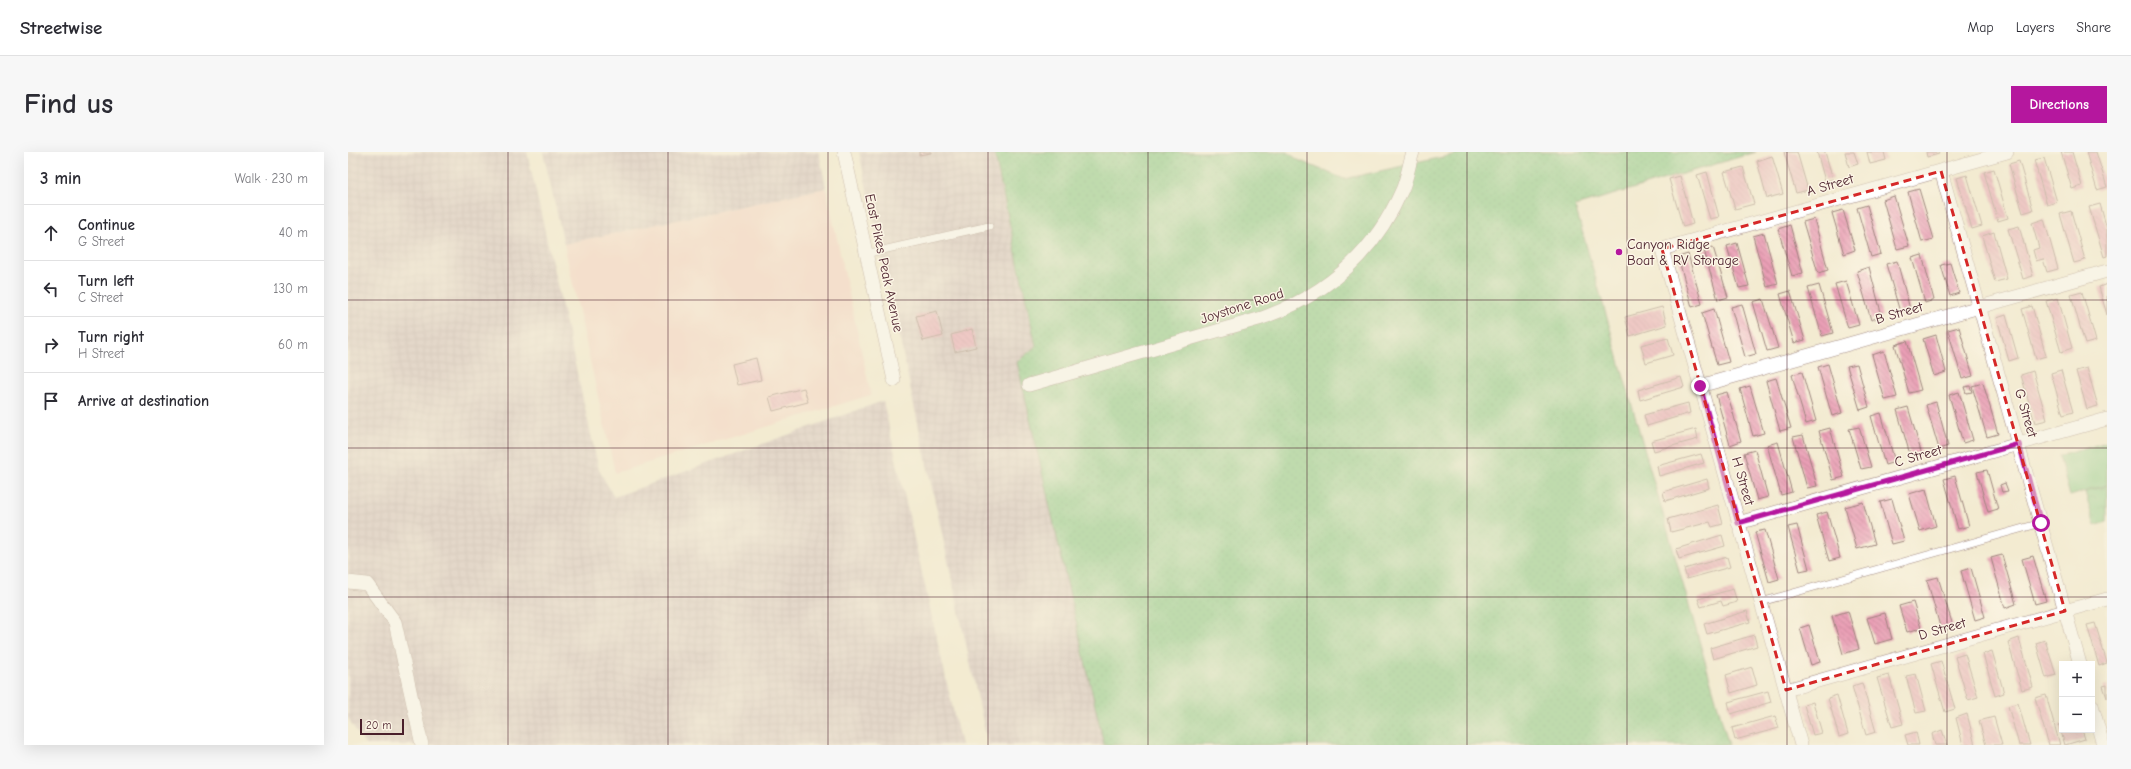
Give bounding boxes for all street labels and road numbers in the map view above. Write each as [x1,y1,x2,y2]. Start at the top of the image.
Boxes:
street label: A Street [1805,170,1856,200]
street label: East Pikes Peak Avenue [861,192,907,334]
street label: Joystone Road [1198,285,1286,327]
street label: B Street [1873,298,1926,328]
street label: G Street [2011,387,2041,440]
street label: C Street [1892,441,1945,471]
street label: H Street [1728,455,1758,508]
street label: D Street [1916,614,1969,644]

